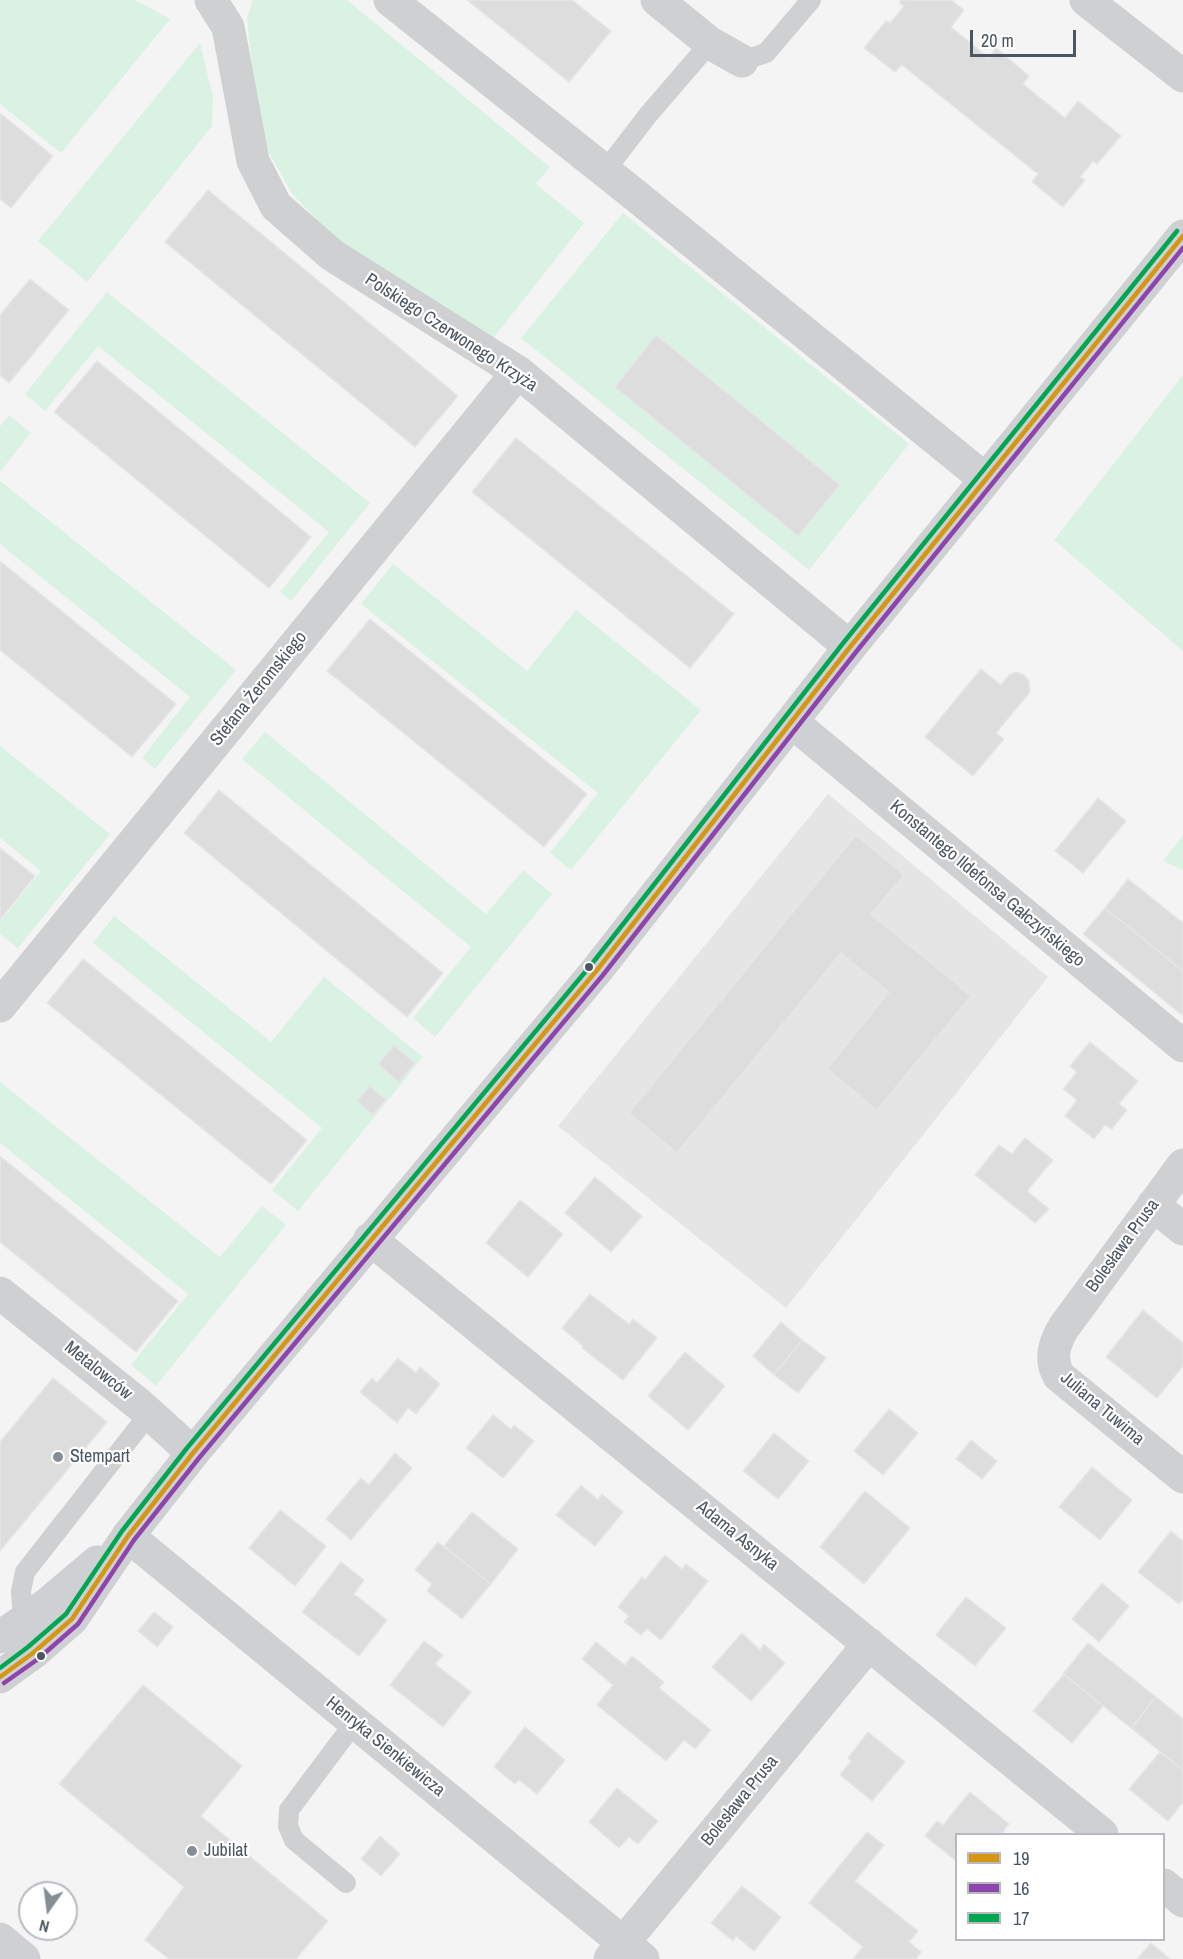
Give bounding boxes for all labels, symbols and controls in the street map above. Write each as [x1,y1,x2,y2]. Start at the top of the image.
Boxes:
scale bar [973,18,1080,56]
text: 20 m [981,28,1014,53]
street label: Polskiego Czerwonego Krzyża [361,269,541,397]
street label: Stefana Żeromskiego [206,627,312,751]
street label: Konstantego Ildefonsa Gałczyńskiego [885,796,1089,972]
unlabelled marker [583,961,595,973]
street label: Bolesława Prusa [1082,1195,1164,1297]
street label: Metalowców [60,1337,136,1405]
street label: Juliana Tuwima [1056,1368,1148,1450]
place label: Stempart [70,1446,130,1468]
marker: Stempart [51,1450,65,1464]
street label: Adama Asnyka [692,1496,782,1576]
unlabelled marker [35,1650,47,1662]
street label: Henryka Sienkiewicza [321,1692,449,1802]
street label: Bolesława Prusa [697,1751,783,1851]
legend [955,1833,1165,1941]
place label: Jubilat [204,1840,247,1862]
marker: Jubilat [185,1844,199,1858]
text: 19 [1013,1846,1029,1871]
text: 16 [1013,1876,1029,1901]
north arrow [18,1881,78,1941]
text: 17 [1013,1906,1029,1931]
text: N [37,1915,51,1938]

